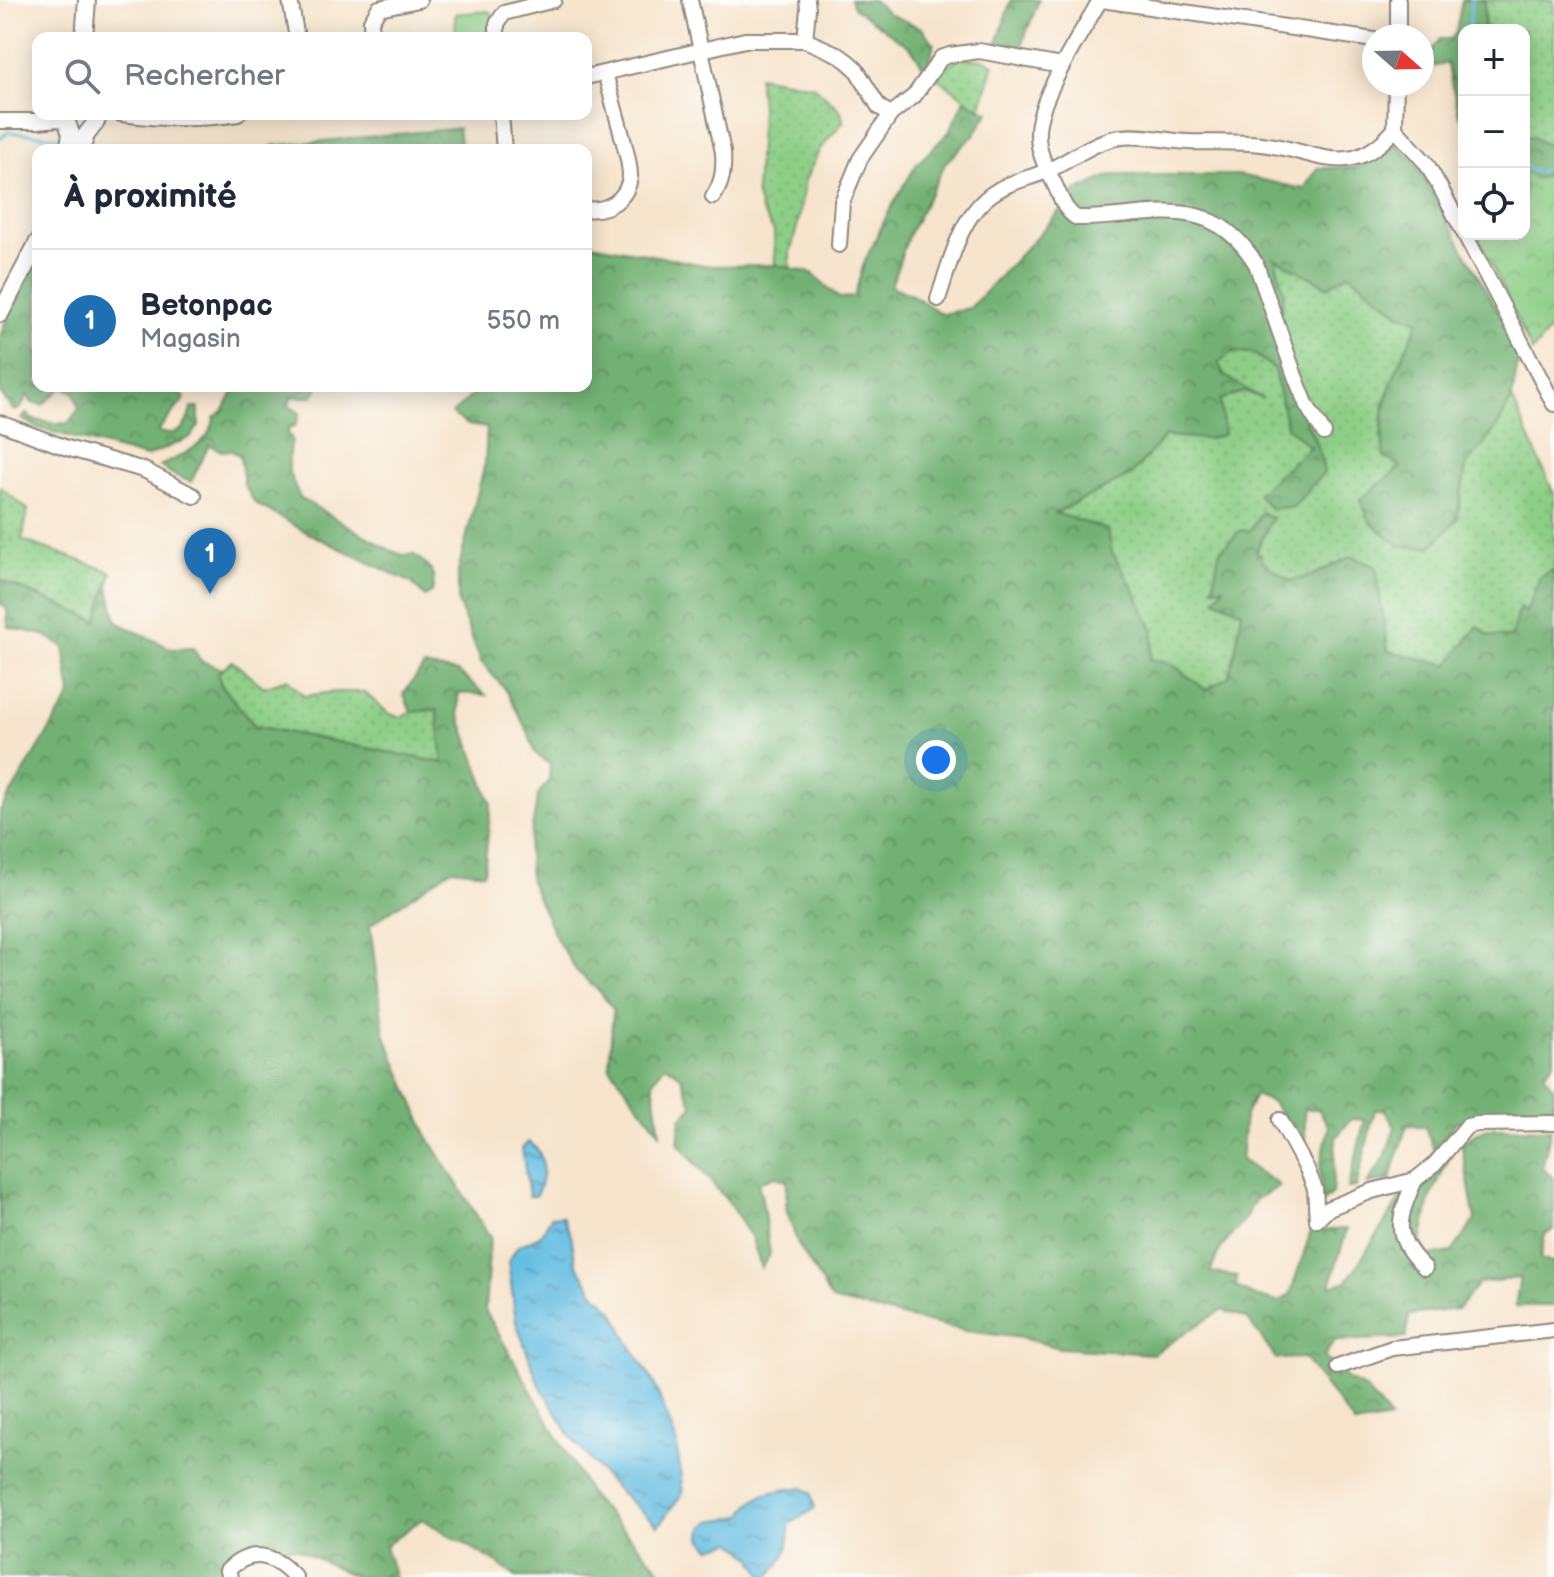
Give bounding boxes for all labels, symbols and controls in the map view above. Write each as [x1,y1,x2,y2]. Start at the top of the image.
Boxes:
north arrow [1362,24,1434,96]
map controls [1458,24,1530,240]
button: + [1458,24,1530,96]
search box [32,32,592,120]
icon: search [60,54,104,98]
text: Rechercher [124,58,285,94]
button: − [1458,96,1530,168]
button: locate [1458,168,1530,240]
text: À proximité [64,176,237,217]
text: Betonpac [140,288,273,324]
text: 1 [85,306,95,337]
text: 550 m [486,306,560,337]
text: Magasin [140,324,241,355]
pin: 1 [184,528,236,594]
your location [916,740,956,780]

